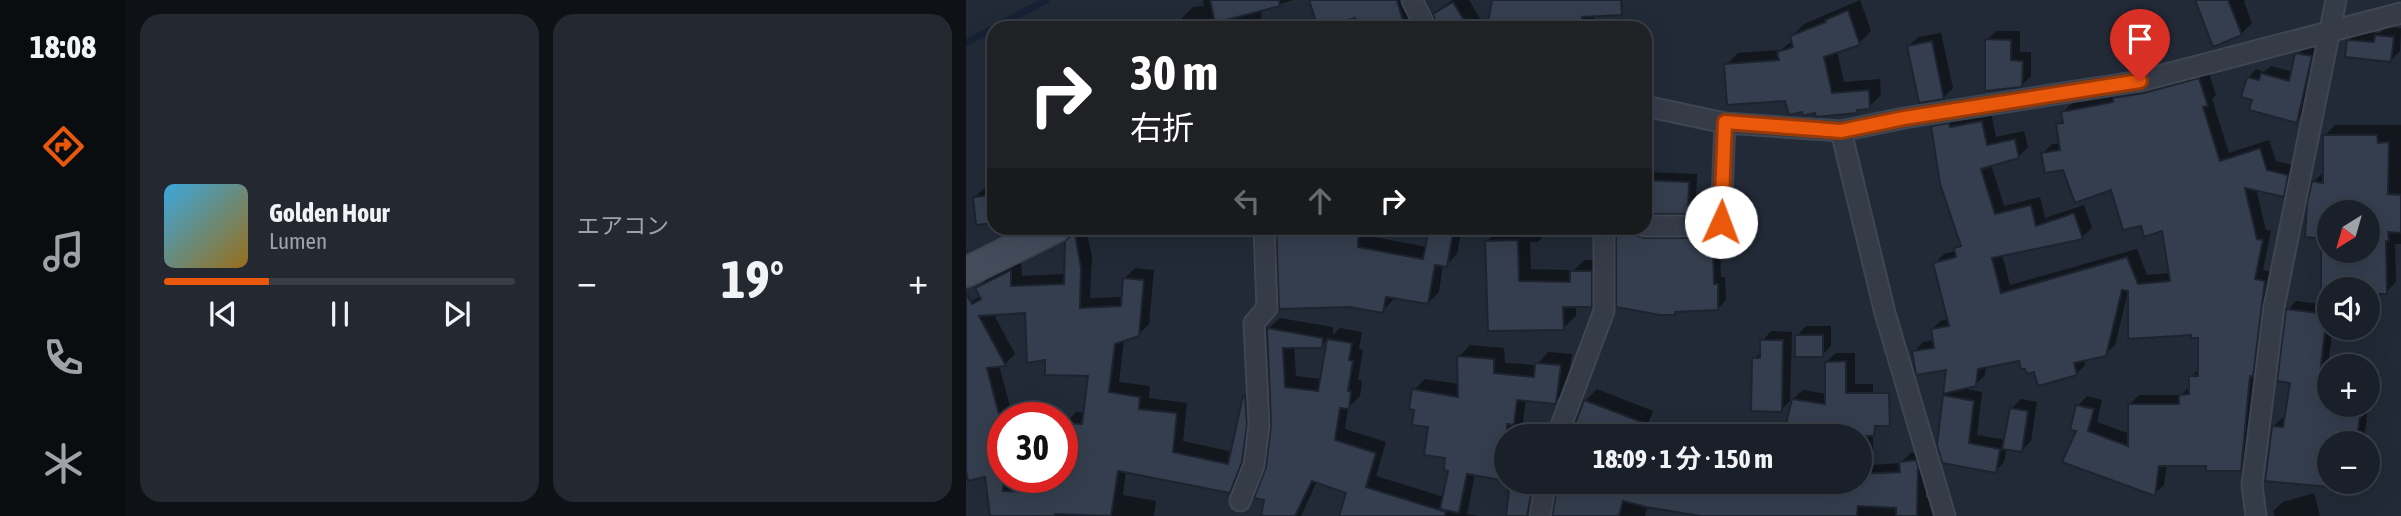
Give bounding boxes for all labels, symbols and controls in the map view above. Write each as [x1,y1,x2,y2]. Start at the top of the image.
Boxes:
pin [2110,9,2170,81]
icon: arrive [2121,20,2159,58]
text: 18:08 [30,28,96,65]
text: 30 m [1130,44,1218,100]
icon: right [1015,49,1106,140]
text: 右折 [1130,109,1194,146]
icon: directions [39,122,88,171]
icon: left [1228,182,1266,220]
icon: ahead [1301,182,1339,220]
icon: right [1374,182,1412,220]
position arrow [1684,185,1758,259]
text: Golden Hour [269,198,389,228]
north arrow [2317,200,2380,262]
map controls [2317,200,2380,494]
text: エアコン [577,213,669,239]
icon: music [39,227,88,276]
text: Lumen [269,228,327,254]
text: 19° [721,249,784,309]
text: − [577,259,597,302]
text: + [908,259,928,302]
button: sound [2317,277,2380,340]
icon: previous [204,295,242,333]
icon: pause [321,295,359,333]
icon: next [438,295,476,333]
icon: phone [39,333,88,382]
button: + [2317,354,2380,417]
speed limit sign: 30 [987,402,1078,493]
button: − [2317,431,2380,494]
icon: climate [39,439,88,488]
text: 18:09 · 1 分 · 150 m [1593,444,1773,474]

